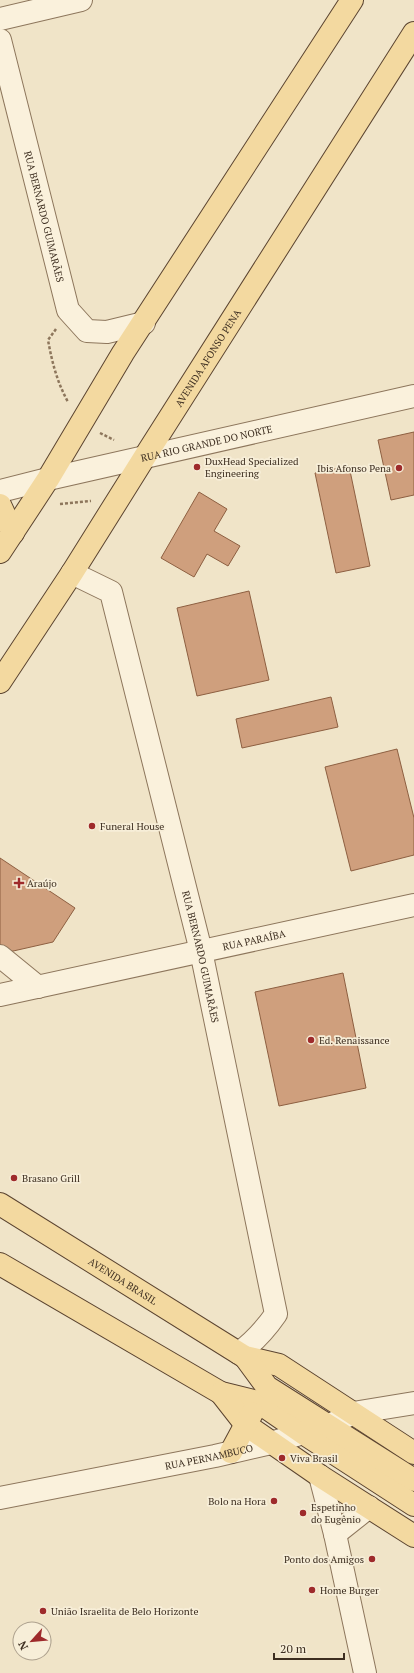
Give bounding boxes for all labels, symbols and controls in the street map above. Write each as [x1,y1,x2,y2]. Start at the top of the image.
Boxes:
street label: RUA BERNARDO GUIMARÃES [22,149,67,284]
street label: AVENIDA AFONSO PENA [172,307,244,409]
street label: RUA RIO GRANDE DO NORTE [140,422,274,464]
place label: DuxHead Specialized Engineering [205,455,299,480]
marker: DuxHead Specialized Engineering [192,462,202,472]
place label: Ibis Afonso Pena [317,462,391,475]
marker: Ibis Afonso Pena [394,463,404,473]
place label: Funeral House [100,820,164,833]
marker: Funeral House [87,821,97,831]
place label: Araújo [27,877,57,890]
marker: Araújo [14,878,24,888]
street label: RUA BERNARDO GUIMARÃES [180,889,222,1024]
street label: RUA PARAÍBA [221,927,287,953]
place label: Ed. Renaissance [319,1034,390,1047]
marker: Ed. Renaissance [306,1035,316,1045]
place label: Brasano Grill [22,1172,80,1185]
marker: Brasano Grill [9,1173,19,1183]
street label: AVENIDA BRASIL [86,1254,160,1307]
street label: RUA PERNAMBUCO [164,1441,254,1472]
place label: Viva Brasil [290,1452,338,1465]
marker: Viva Brasil [277,1453,287,1463]
place label: Bolo na Hora [208,1495,266,1508]
marker: Bolo na Hora [269,1496,279,1506]
place label: Espetinho do Eugênio [311,1501,361,1526]
marker: Espetinho do Eugênio [298,1508,308,1518]
place label: Ponto dos Amigos [284,1553,364,1566]
marker: Ponto dos Amigos [367,1554,377,1564]
place label: Home Burger [320,1584,379,1597]
marker: Home Burger [307,1585,317,1595]
place label: União Israelita de Belo Horizonte [51,1605,198,1618]
marker: União Israelita de Belo Horizonte [38,1606,48,1616]
north arrow [12,1621,52,1661]
scale bar [274,1635,344,1661]
text: N [15,1638,31,1652]
text: 20 m [280,1641,307,1656]

